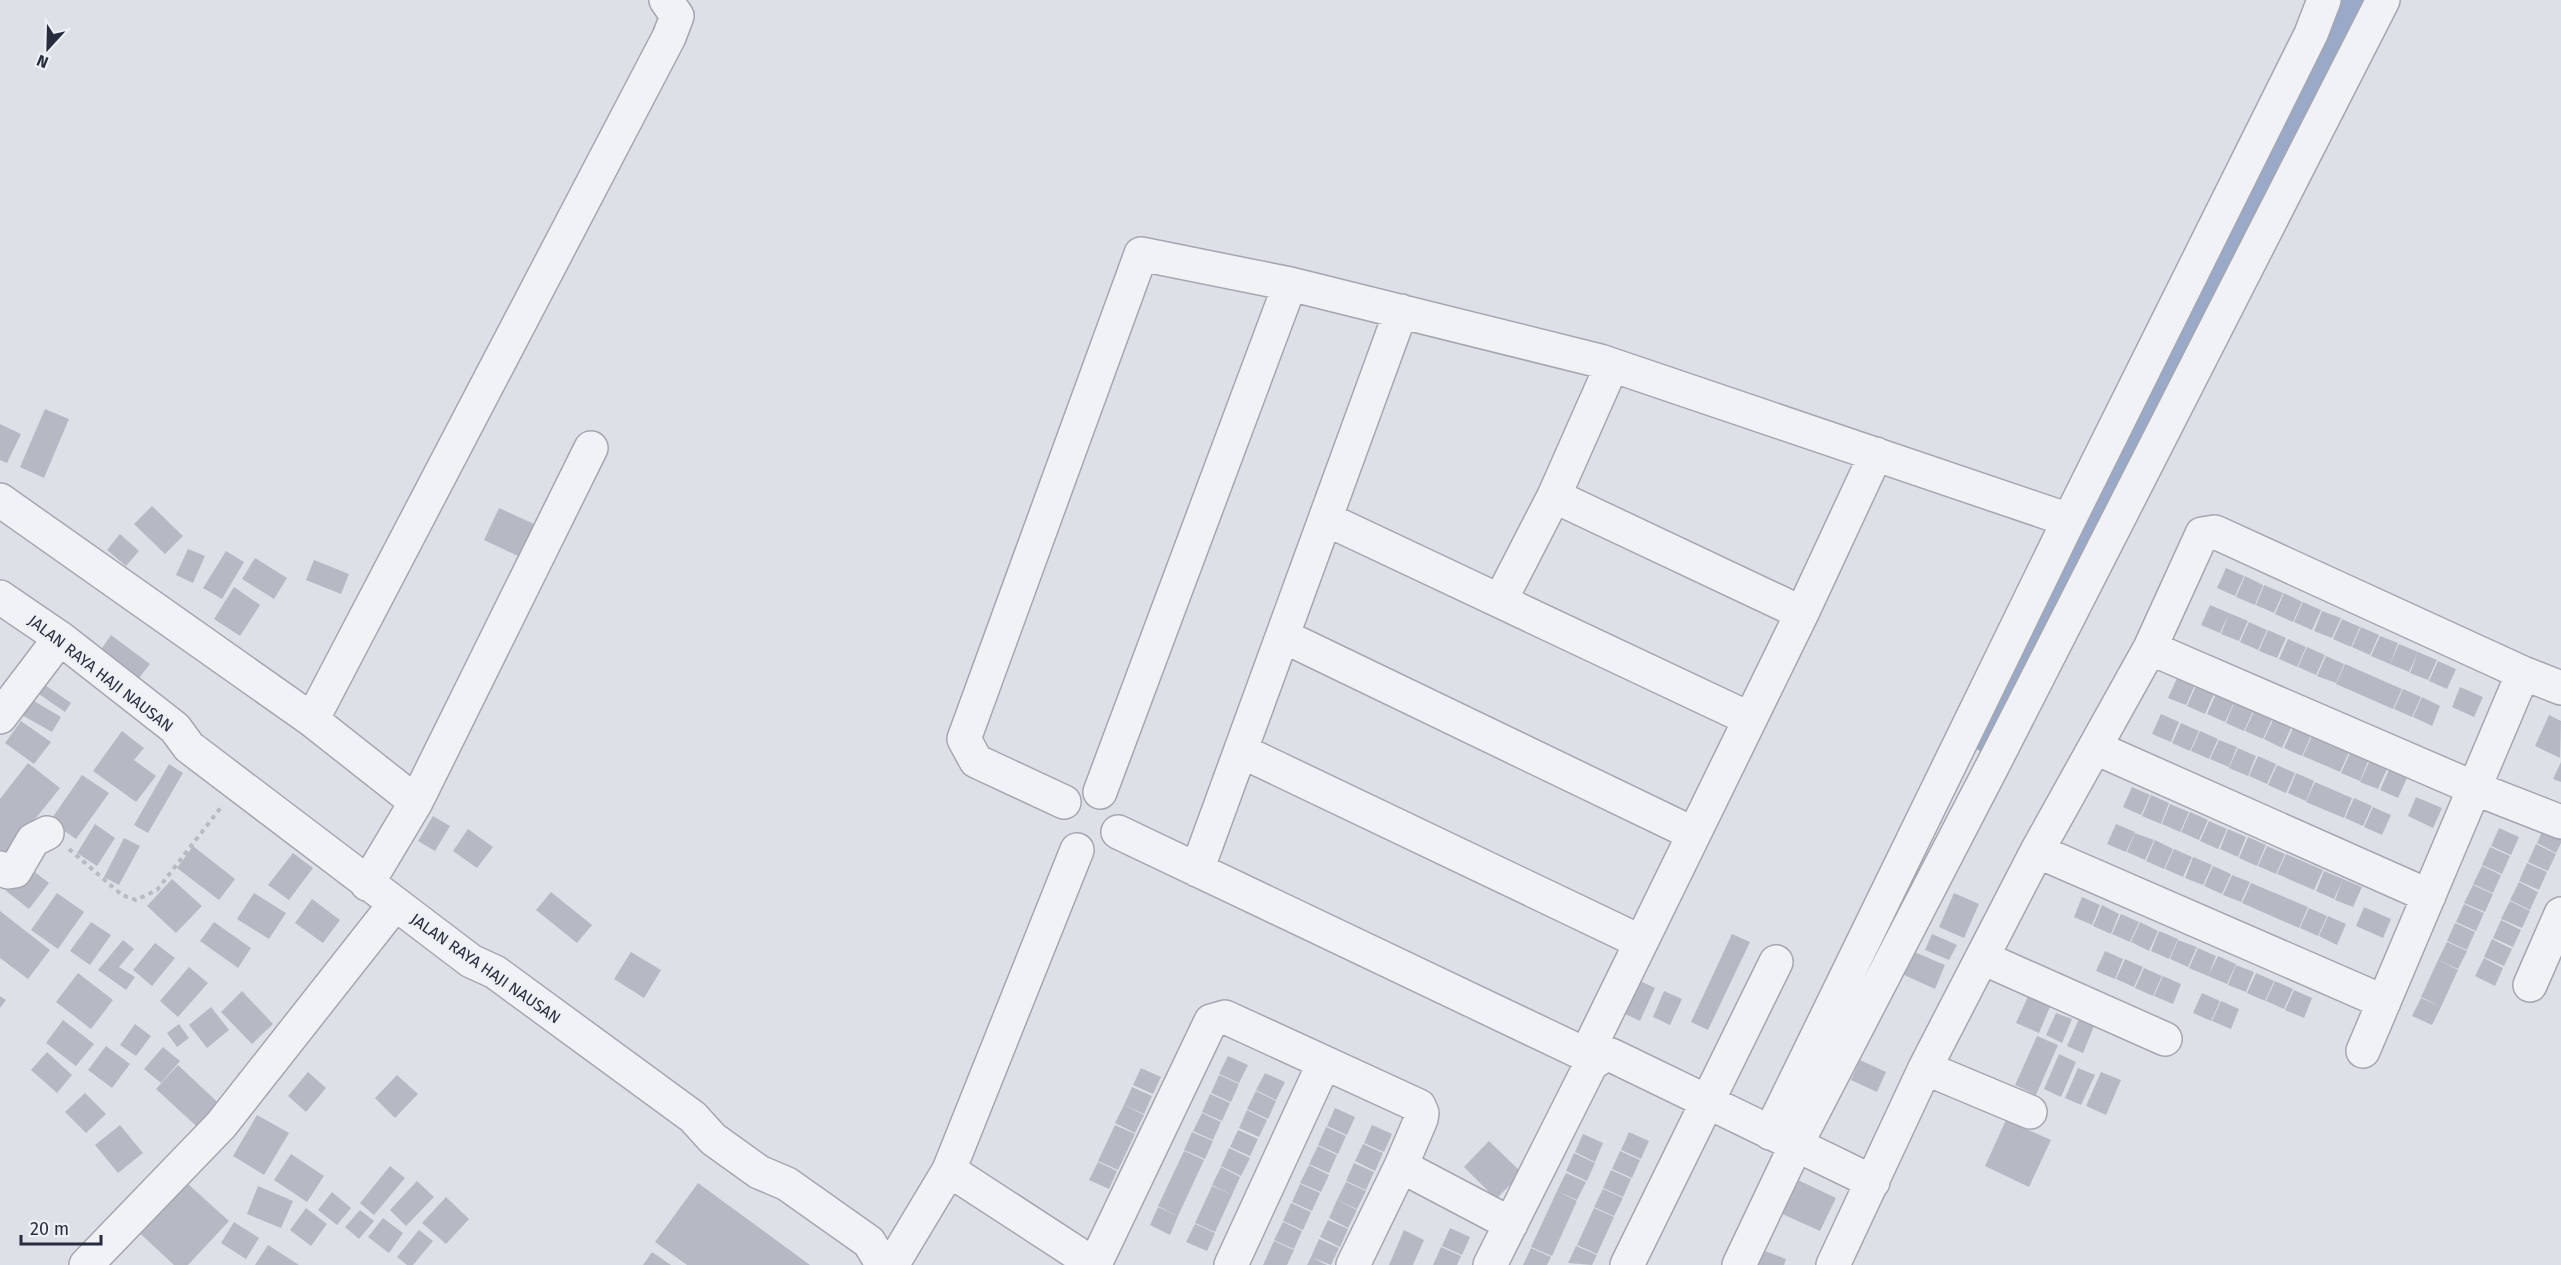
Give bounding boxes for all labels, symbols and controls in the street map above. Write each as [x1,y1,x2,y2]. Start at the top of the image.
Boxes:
north arrow [18,18,78,78]
text: N [34,51,51,72]
street label: JALAN RAYA HAJI NAUSAN [24,611,177,736]
street label: JALAN RAYA HAJI NAUSAN [407,909,564,1027]
scale bar [21,1208,100,1246]
text: 20 m [30,1218,69,1240]

